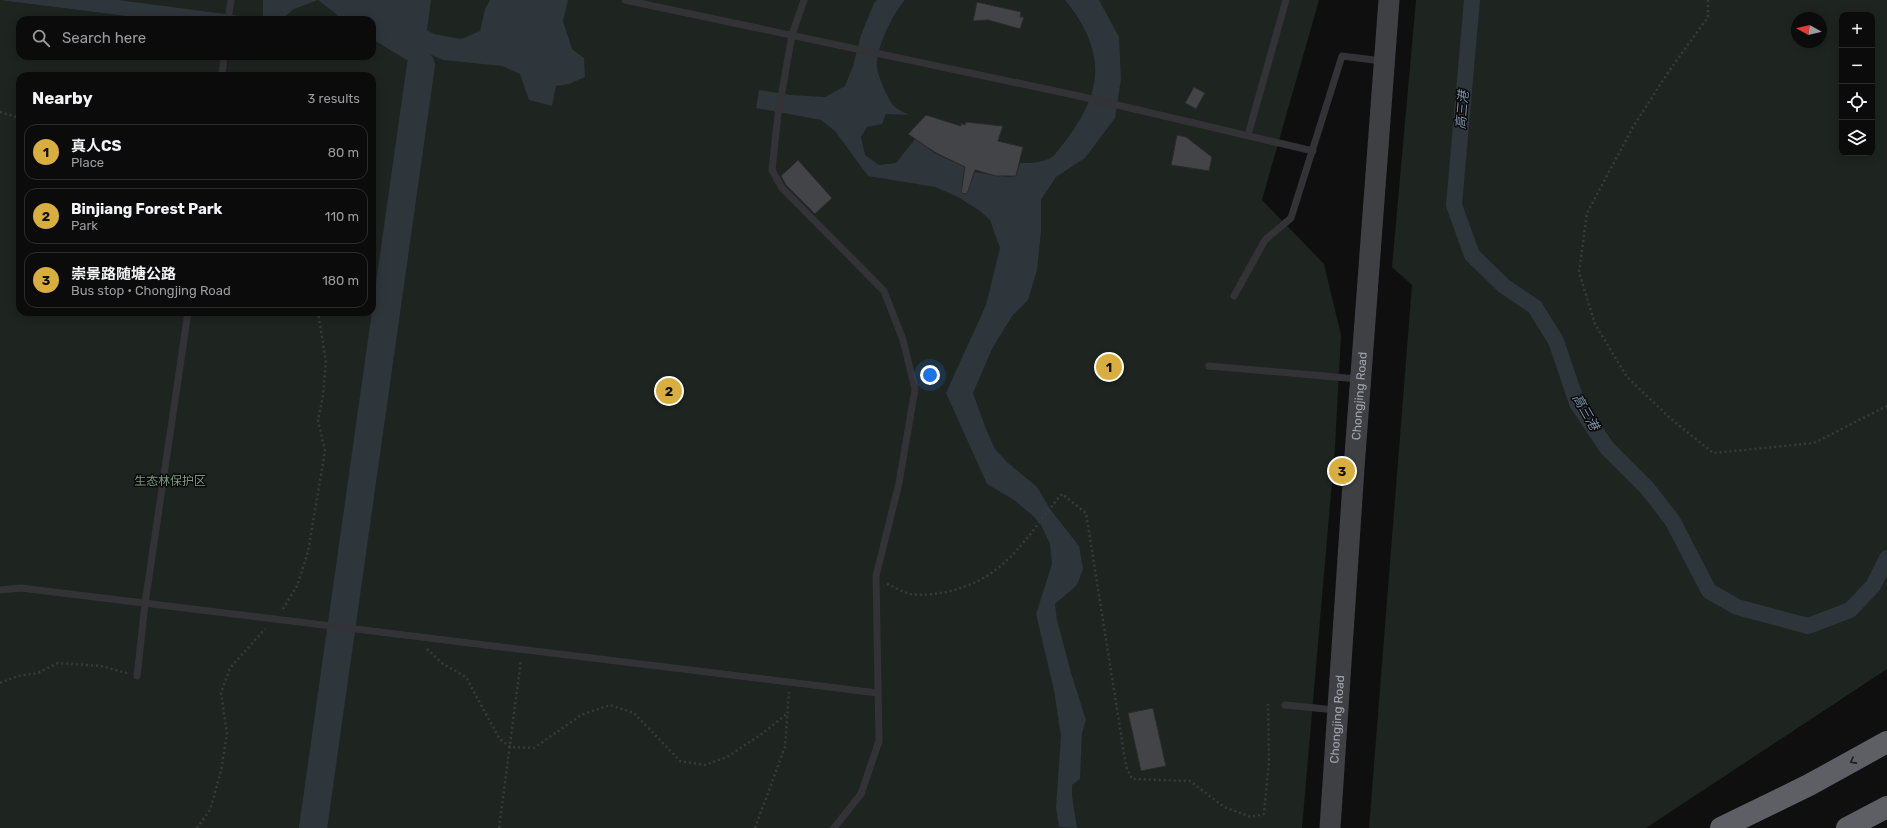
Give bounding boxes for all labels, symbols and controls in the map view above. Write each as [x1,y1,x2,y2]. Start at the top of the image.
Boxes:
north arrow [1791,12,1827,48]
map controls [1839,12,1875,156]
button: + [1839,12,1875,48]
search box [16,16,376,60]
icon: search [30,27,52,49]
text: Search here [62,29,146,47]
button: − [1839,48,1875,84]
button: locate [1839,84,1875,120]
text: Nearby [32,88,93,108]
water label: 高三港 [1453,88,1471,130]
text: 3 results [308,91,360,106]
button: layers [1839,120,1875,156]
text: 真人CS [71,137,121,155]
text: 1 [43,145,49,160]
text: 80 m [328,145,359,160]
text: Place [71,155,104,170]
text: Binjiang Forest Park [71,200,222,218]
text: 2 [42,209,50,224]
text: 110 m [325,209,359,224]
text: Park [71,218,98,233]
text: 崇景路随塘公路 [71,265,176,283]
text: 3 [42,273,50,288]
text: 180 m [322,273,359,288]
text: Bus stop · Chongjing Road [71,283,231,298]
street label: Chongjing Road [1349,351,1370,441]
pin: 1 [1096,352,1122,382]
your location [920,365,940,385]
pin: 2 [656,376,682,406]
water label: 高三港 [1570,391,1603,434]
pin: 3 [1329,456,1355,486]
park label: 生态林保护区 [134,474,206,488]
street label: Chongjing Road [1327,675,1347,764]
one-way arrow [1850,756,1857,763]

